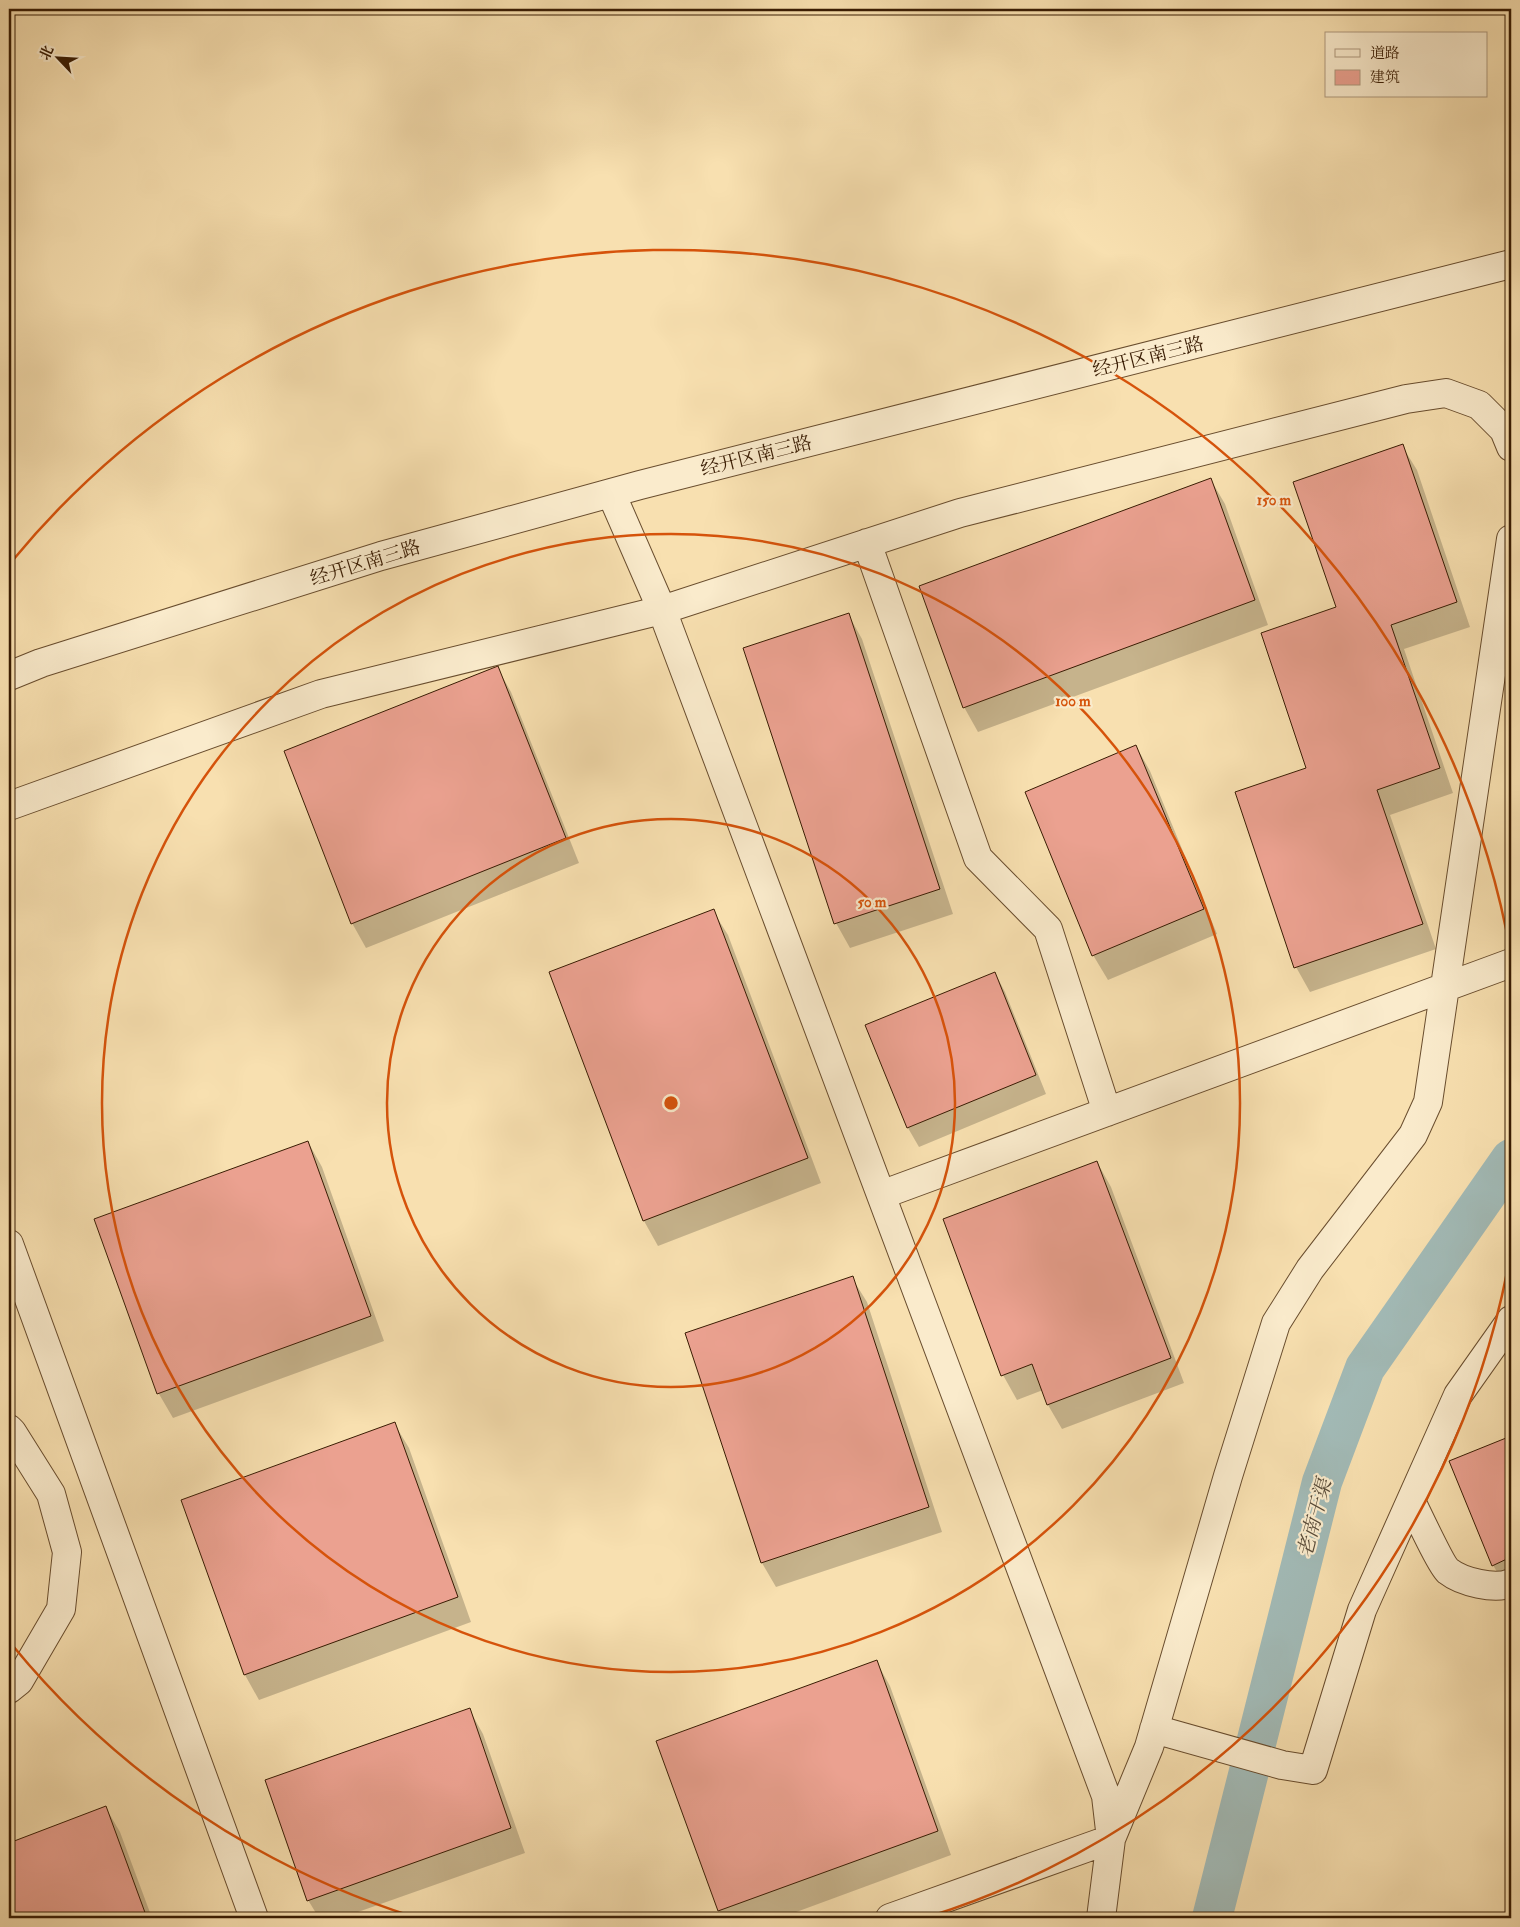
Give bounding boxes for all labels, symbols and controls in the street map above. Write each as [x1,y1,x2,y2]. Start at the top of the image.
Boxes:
north arrow [32,32,82,82]
legend [1325,32,1488,98]
text: 北 [36,43,57,63]
text: 道路 [1370,44,1400,63]
text: 建筑 [1370,68,1400,87]
street label: 经开区南三路 [1090,332,1206,382]
street label: 经开区南三路 [698,431,814,481]
text: 150 m [1257,491,1291,510]
street label: 经开区南三路 [307,535,423,591]
text: 100 m [1055,692,1091,711]
text: 50 m [858,893,887,912]
centre of rings [662,1094,680,1112]
water label: 老南干渠 [1292,1473,1338,1560]

